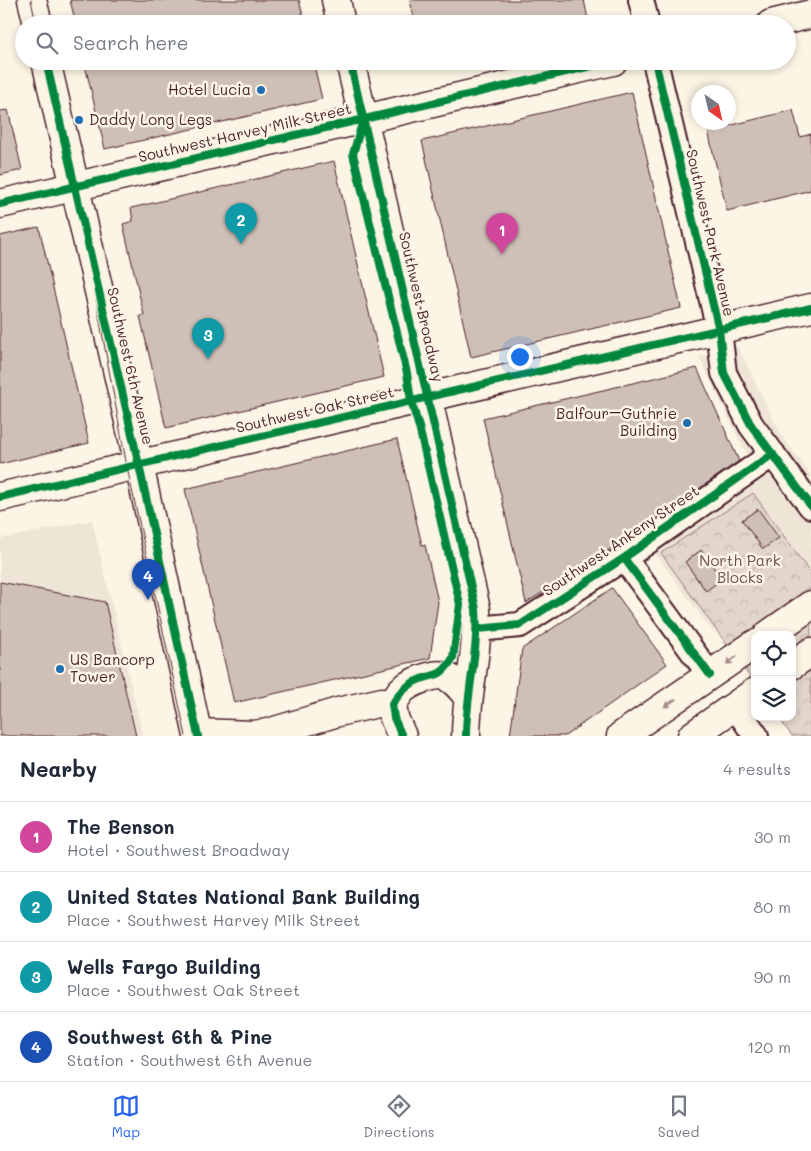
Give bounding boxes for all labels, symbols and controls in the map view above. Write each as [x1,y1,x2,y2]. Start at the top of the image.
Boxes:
search box [15,15,796,70]
icon: search [33,29,61,57]
text: Search here [73,30,189,55]
place label: Hotel Lucia [168,79,251,99]
marker: Hotel Lucia [255,84,267,96]
north arrow [691,85,736,130]
street label: Southwest Harvey Milk Street [136,98,353,166]
place label: Daddy Long Legs [89,109,212,129]
marker: Daddy Long Legs [73,114,85,126]
street label: Southwest Park Avenue [682,147,740,318]
pin: 2 [225,203,257,244]
pin: 1 [486,213,518,254]
street label: Southwest Broadway [395,230,449,384]
street label: Southwest 6th Avenue [103,285,159,446]
pin: 3 [192,318,224,359]
your location [507,344,533,370]
street label: Southwest Oak Street [234,381,396,437]
place label: Balfour–Guthrie Building [556,403,677,440]
marker: Balfour–Guthrie Building [681,417,693,429]
street label: Southwest Ankeny Street [538,480,703,600]
park label: North Park Blocks [699,550,781,587]
pin: 4 [132,559,164,600]
map controls [751,631,796,721]
button: locate [751,631,796,676]
place label: US Bancorp Tower [70,649,155,686]
one-way arrow [725,655,739,665]
marker: US Bancorp Tower [54,663,66,675]
button: layers [751,676,796,721]
one-way arrow [663,698,677,708]
text: Nearby [20,755,97,782]
text: 4 results [723,758,791,779]
text: The Benson [67,814,174,839]
text: 1 [32,826,40,847]
text: 30 m [754,826,791,847]
text: Hotel · Southwest Broadway [67,839,290,860]
text: United States National Bank Building [67,884,420,909]
text: 2 [32,896,40,917]
text: 80 m [754,896,791,917]
text: Place · Southwest Harvey Milk Street [67,909,360,930]
text: Wells Fargo Building [67,954,261,979]
text: 3 [31,966,41,987]
text: 90 m [754,966,791,987]
text: Place · Southwest Oak Street [67,979,300,1000]
text: Southwest 6th & Pine [67,1024,272,1049]
text: 4 [31,1036,41,1057]
text: 120 m [747,1036,791,1057]
text: Station · Southwest 6th Avenue [67,1049,312,1070]
tab: Map [112,1092,140,1141]
tab: Directions [363,1092,435,1141]
tab: Saved [658,1092,699,1141]

